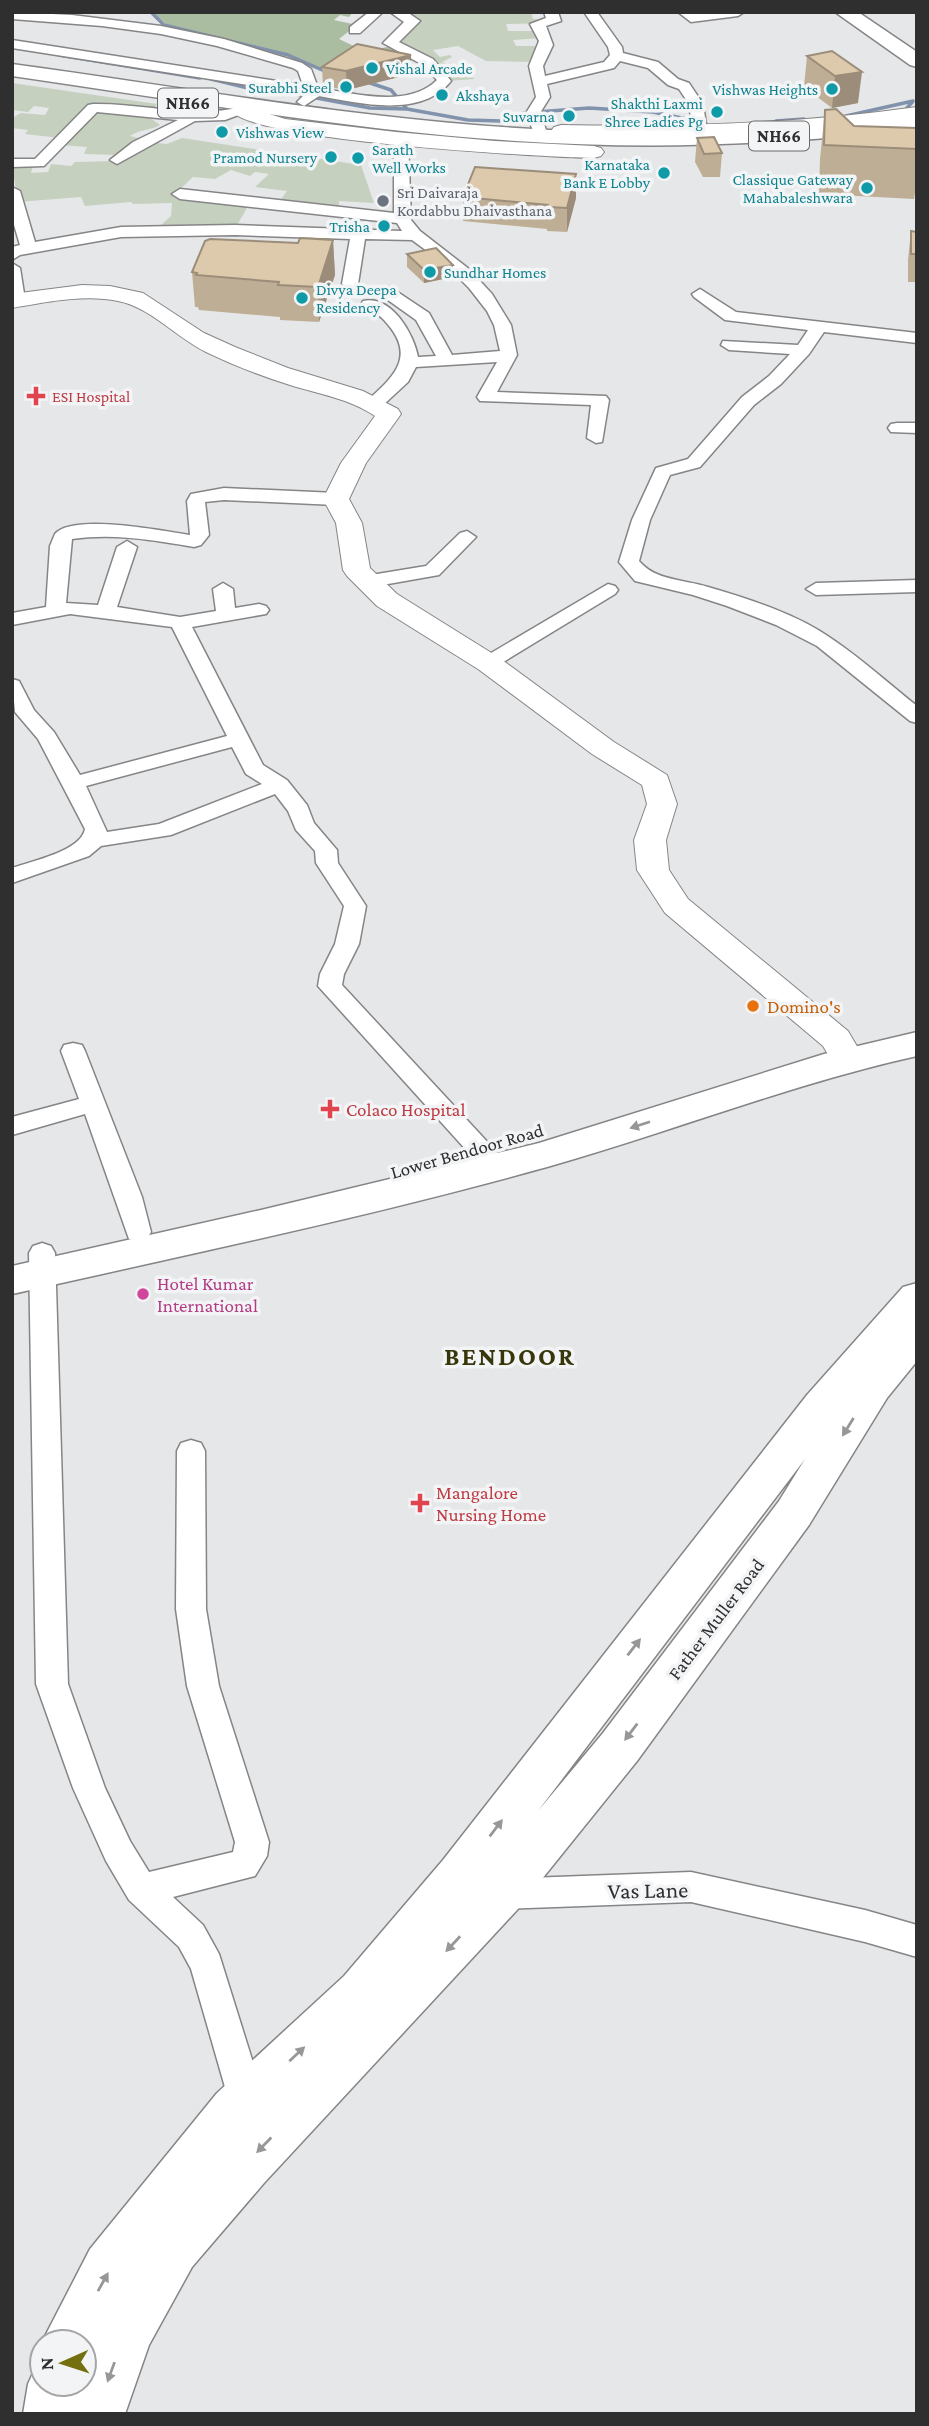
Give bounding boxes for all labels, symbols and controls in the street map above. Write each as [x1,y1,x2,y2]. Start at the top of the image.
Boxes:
marker: Vishal Arcade [364,60,380,76]
place label: Vishal Arcade [386,60,472,77]
place label: Surabhi Steel [248,79,332,96]
marker: Surabhi Steel [338,79,354,95]
place label: Vishwas Heights [712,81,818,99]
marker: Vishwas Heights [824,81,840,97]
marker: Akshaya [434,87,450,103]
place label: Akshaya [456,87,510,105]
road number: NH66 [158,88,218,118]
place label: Shakthi Laxmi Shree Ladies Pg [605,95,703,131]
marker: Shakthi Laxmi Shree Ladies Pg [709,104,725,120]
place label: Suvarna [503,108,556,125]
marker: Suvarna [561,108,577,124]
road number: NH66 [749,121,809,150]
marker: Vishwas View [214,124,230,140]
place label: Vishwas View [236,124,324,141]
place label: Sarath Well Works [372,141,446,176]
place label: Pramod Nursery [213,149,318,167]
marker: Pramod Nursery [323,149,339,165]
marker: Sarath Well Works [350,150,366,166]
place label: Karnataka Bank E Lobby [563,156,651,192]
marker: Karnataka Bank E Lobby [656,165,672,181]
place label: Classique Gateway Mahabaleshwara [732,171,854,206]
marker: Classique Gateway Mahabaleshwara [859,180,875,196]
place label: Sri Daivaraja Kordabbu Dhaivasthana [397,184,553,219]
marker: Sri Daivaraja Kordabbu Dhaivasthana [375,193,391,209]
place label: Trisha [329,218,371,235]
marker: Trisha [376,218,392,234]
marker: Sundhar Homes [422,264,438,280]
place label: Sundhar Homes [444,264,546,281]
place label: Divya Deepa Residency [316,281,397,317]
marker: Divya Deepa Residency [294,290,310,306]
marker: ESI Hospital [26,386,46,406]
place label: ESI Hospital [52,388,130,406]
place label: Domino's [767,996,841,1017]
marker: Domino's [745,998,761,1014]
marker: Colaco Hospital [320,1099,340,1119]
place label: Colaco Hospital [346,1099,465,1120]
street label: Lower Bendoor Road [388,1119,546,1183]
one-way arrow [629,1120,650,1130]
place label: Hotel Kumar International [157,1273,258,1316]
marker: Hotel Kumar International [135,1286,151,1302]
district label: BENDOOR [444,1342,576,1371]
one-way arrow [841,1417,854,1436]
place label: Mangalore Nursing Home [436,1482,546,1525]
marker: Mangalore Nursing Home [410,1493,430,1513]
street label: Father Muller Road [664,1554,768,1684]
one-way arrow [627,1639,642,1657]
one-way arrow [625,1723,639,1741]
one-way arrow [489,1820,504,1838]
street label: Vas Lane [607,1876,689,1904]
one-way arrow [446,1935,462,1952]
one-way arrow [288,2046,305,2062]
one-way arrow [256,2136,272,2153]
one-way arrow [97,2272,109,2292]
north arrow [28,2328,98,2398]
text: N [36,2357,57,2371]
one-way arrow [105,2362,116,2383]

